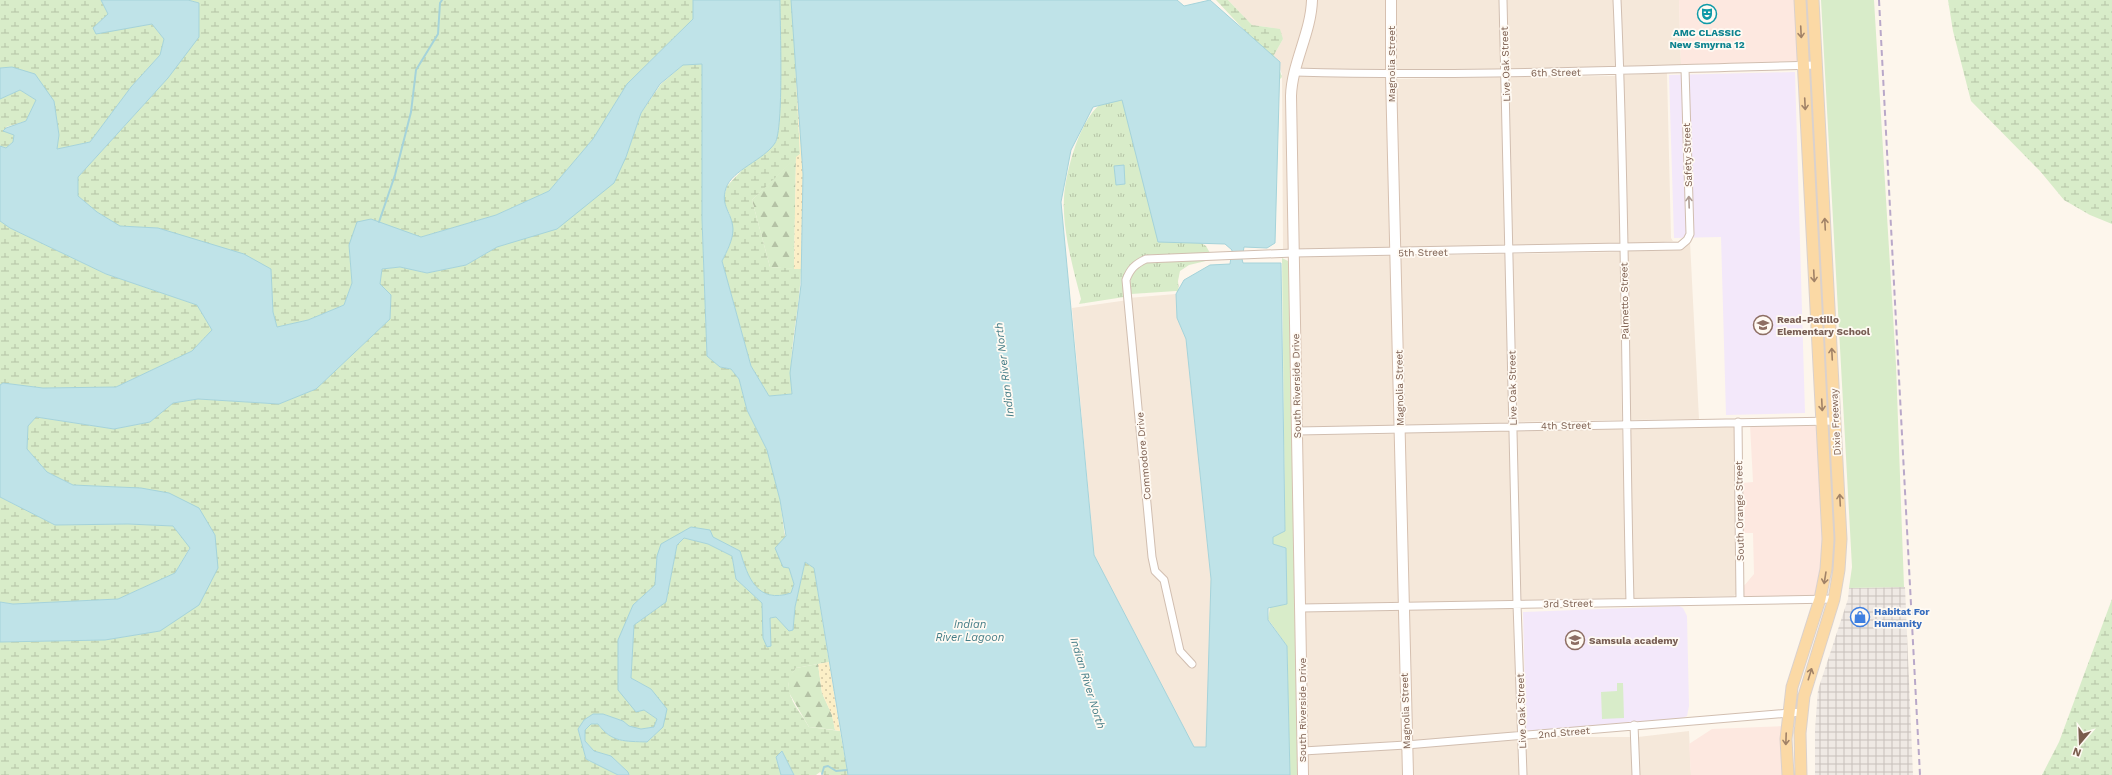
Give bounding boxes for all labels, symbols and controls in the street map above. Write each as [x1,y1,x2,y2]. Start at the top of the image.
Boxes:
theatre icon: AMC CLASSIC New Smyrna 12 [1696,3,1718,25]
street label: Magnolia Street [1386,25,1397,102]
street label: Live Oak Street [1499,25,1512,102]
one-way arrow [1798,25,1805,38]
place label: AMC CLASSIC New Smyrna 12 [1669,27,1745,50]
street label: 6th Street [1531,67,1582,78]
one-way arrow [1802,97,1809,110]
street label: Safety Street [1681,122,1694,187]
one-way arrow [1685,196,1693,209]
one-way arrow [1821,218,1828,231]
street label: 5th Street [1398,247,1449,258]
street label: Palmetto Street [1618,261,1631,340]
one-way arrow [1811,269,1818,282]
school or university icon: Read-Patillo Elementary School [1752,314,1774,336]
place label: Read-Patillo Elementary School [1777,314,1871,337]
water label: Indian River North [992,322,1017,418]
street label: South Riverside Drive [1290,333,1303,438]
one-way arrow [1828,348,1835,361]
street label: Magnolia Street [1393,349,1406,426]
street label: Live Oak Street [1506,350,1519,426]
street label: Dixie Freeway [1828,387,1843,456]
one-way arrow [1818,398,1825,411]
street label: Commodore Drive [1134,411,1153,500]
street label: 4th Street [1541,420,1592,431]
street label: South Orange Street [1733,460,1746,561]
one-way arrow [1836,494,1843,507]
one-way arrow [1821,571,1829,584]
street label: 3rd Street [1543,598,1594,609]
shop icon: Habitat For Humanity [1849,606,1871,628]
place label: Habitat For Humanity [1874,606,1930,629]
water label: Indian River Lagoon [936,618,1004,644]
school or university icon: Samsula academy [1564,629,1586,651]
place label: Samsula academy [1589,635,1678,646]
water label: Indian River North [1067,636,1108,731]
street label: South Riverside Drive [1297,657,1308,762]
one-way arrow [1807,667,1814,680]
street label: Magnolia Street [1399,672,1412,749]
street label: Live Oak Street [1515,672,1528,749]
north arrow [2060,723,2100,763]
street label: 2nd Street [1538,725,1591,740]
one-way arrow [1782,732,1790,745]
text: N [2071,745,2083,759]

